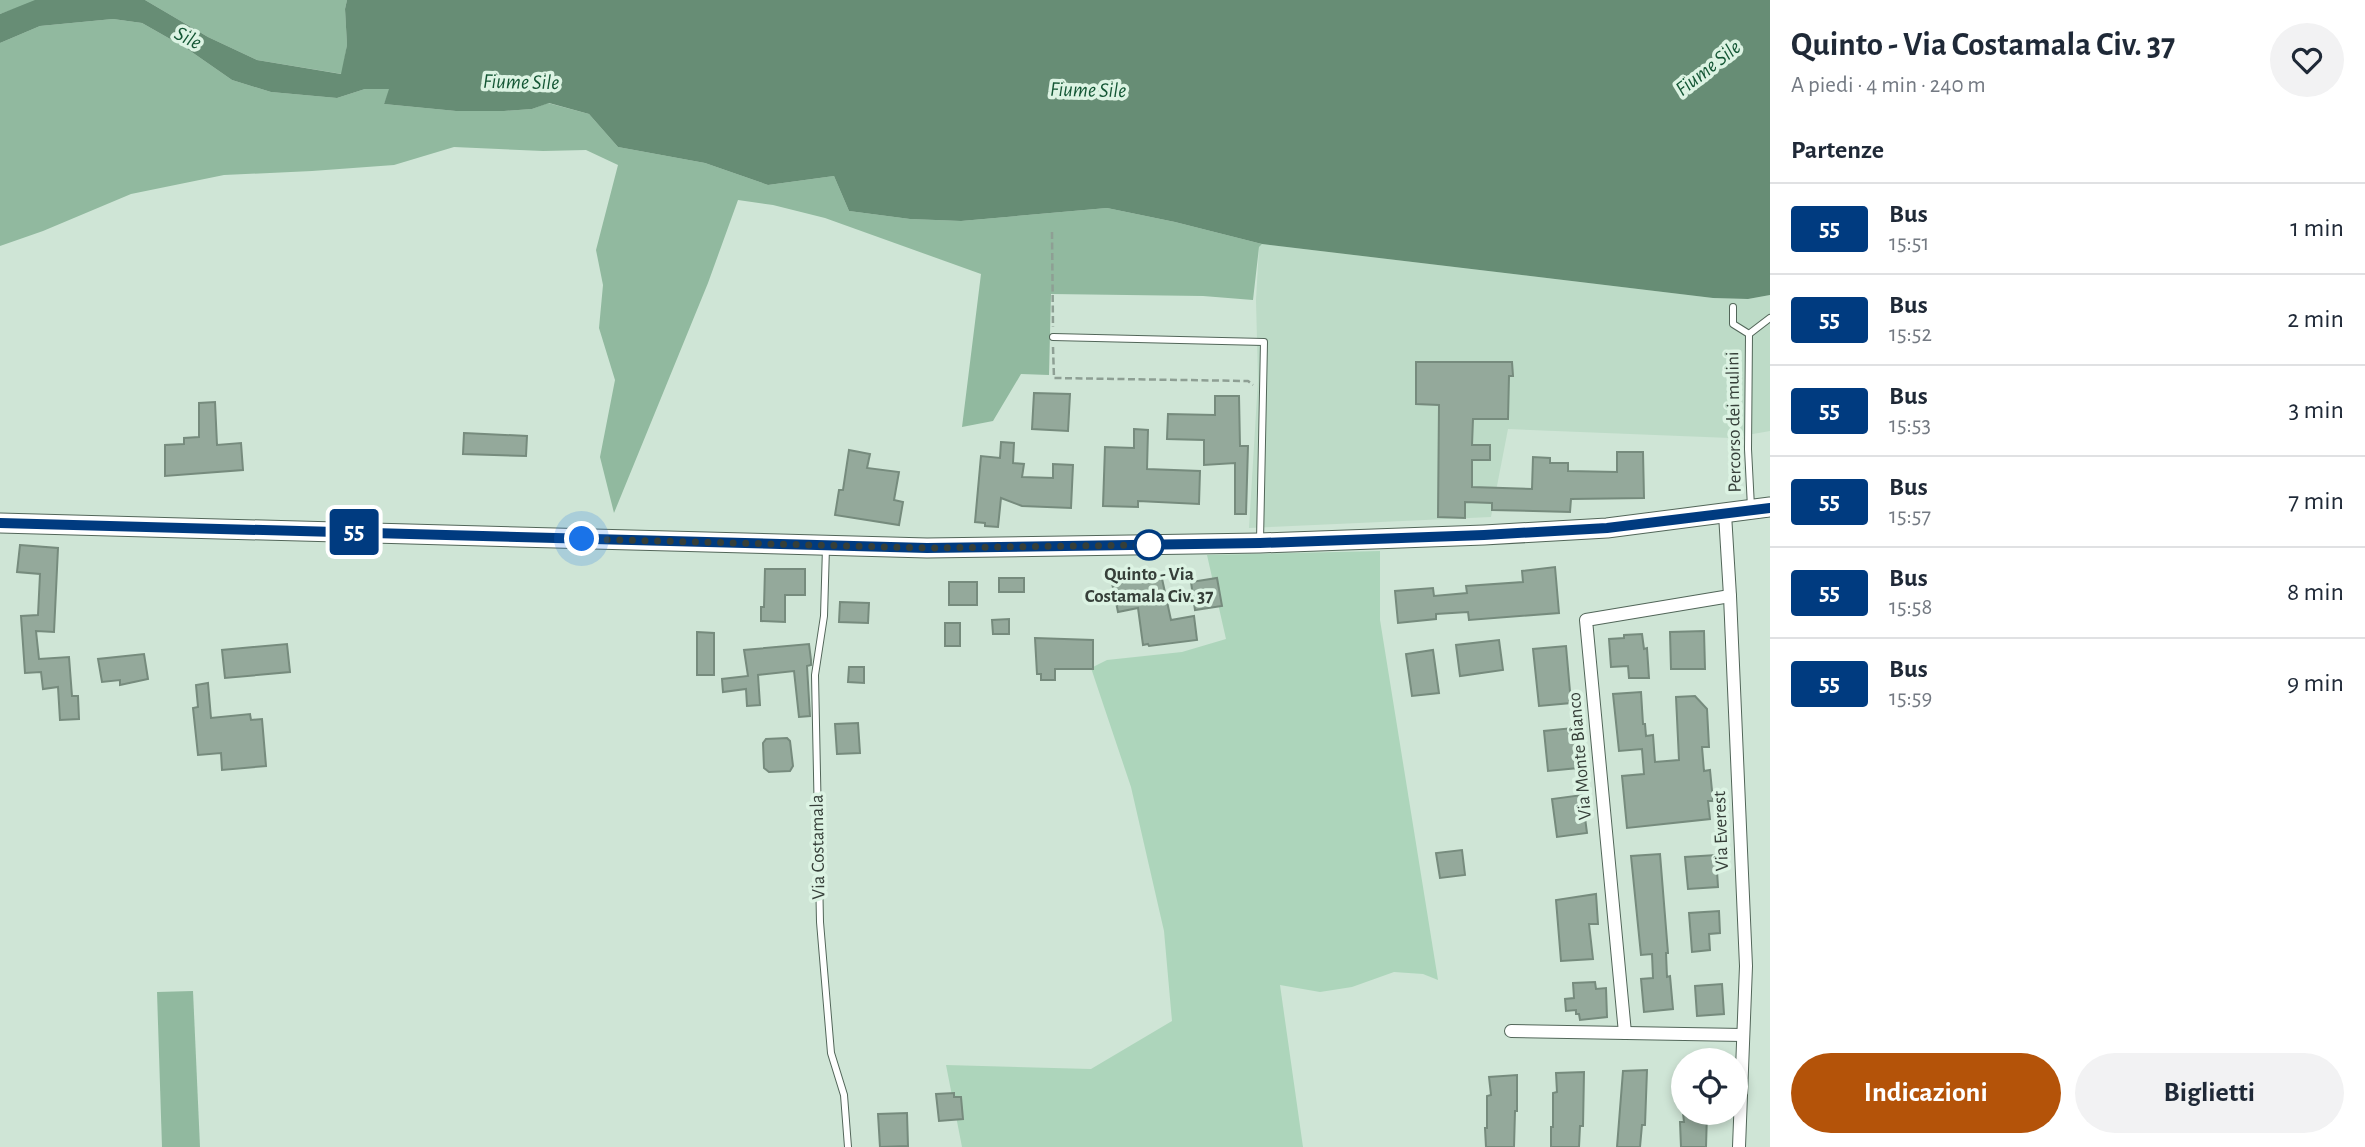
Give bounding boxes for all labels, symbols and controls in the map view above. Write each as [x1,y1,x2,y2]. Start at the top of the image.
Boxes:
water label: Sile [171,22,205,54]
button: heart [2270,23,2344,97]
text: Quinto - Via Costamala Civ. 37 [1791,29,2175,62]
water label: Fiume Sile [1671,36,1745,100]
water label: Fiume Sile [483,71,559,93]
text: A piedi · 4 min · 240 m [1791,74,1986,97]
water label: Fiume Sile [1050,79,1126,101]
text: Partenze [1791,137,1884,163]
text: Bus [1889,201,1928,227]
text: 1 min [2290,215,2344,241]
text: 55 [1819,217,1840,241]
text: 15:51 [1889,232,1929,255]
text: Bus [1889,292,1928,318]
text: 2 min [2287,306,2344,332]
text: 55 [1819,308,1840,332]
text: 15:52 [1889,323,1932,346]
street label: Percorso dei mulini [1723,351,1745,493]
text: Bus [1889,383,1928,409]
text: 3 min [2288,397,2344,423]
text: 55 [1819,399,1840,423]
text: 15:53 [1889,414,1931,437]
text: Bus [1889,474,1928,500]
text: 7 min [2288,488,2344,514]
text: 55 [1819,490,1840,514]
text: 15:57 [1889,505,1931,528]
line badge: 55 [322,509,386,555]
text: 55 [344,520,364,544]
your location [564,521,599,556]
marker: Quinto - Via Costamala Civ. 37 [1134,530,1164,560]
place label: Quinto - Via Costamala Civ. 37 [1085,565,1213,606]
text: Bus [1889,565,1928,591]
text: 8 min [2287,579,2344,605]
text: 55 [1819,581,1840,605]
text: 15:58 [1889,596,1932,619]
text: Bus [1889,656,1928,682]
text: 9 min [2287,670,2344,696]
text: 55 [1819,672,1840,696]
text: 15:59 [1889,687,1932,710]
street label: Via Monte Bianco [1565,691,1595,821]
street label: Via Everest [1710,791,1732,871]
street label: Via Costamala [808,794,828,900]
map controls [1671,1048,1748,1125]
button: locate [1671,1048,1748,1125]
button: Indicazioni [1791,1053,2061,1133]
button: Biglietti [2075,1053,2344,1133]

